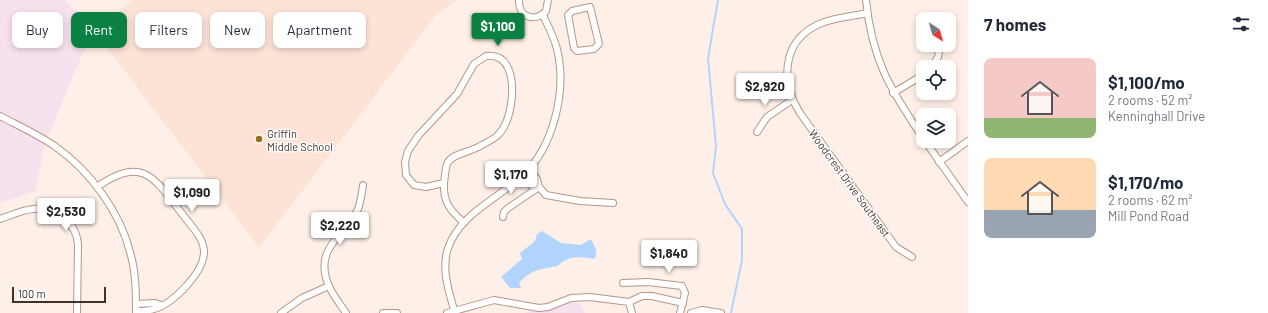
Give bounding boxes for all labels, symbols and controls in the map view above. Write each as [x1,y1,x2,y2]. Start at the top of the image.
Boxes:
chip: Buy [12,12,63,48]
chip: Rent [71,12,127,48]
chip: Filters [135,12,202,48]
chip: New [210,12,265,48]
chip: Apartment [273,12,366,48]
north arrow [916,12,956,52]
map controls [916,12,956,148]
pin: $1,100 [465,13,531,47]
icon: filters [1230,13,1252,35]
text: 7 homes [984,14,1046,34]
text: $1,100 [481,18,515,34]
button: locate [916,60,956,100]
text: $1,100/mo [1108,72,1185,92]
pin: $2,920 [732,73,798,107]
icon: home [1016,74,1064,122]
text: $2,920 [745,78,785,94]
text: 2 rooms · 52 m² [1108,92,1193,108]
button: layers [916,108,956,148]
text: Kenninghall Drive [1108,108,1205,124]
place label: Griffin Middle School [267,127,333,153]
street label: Woodcrest Drive Southeast [807,127,893,239]
marker: Griffin Middle School [254,134,264,144]
pin: $1,170 [478,161,544,195]
text: $1,170 [494,166,528,182]
text: $1,170/mo [1108,172,1184,192]
icon: home [1016,174,1064,222]
pin: $1,090 [159,179,225,213]
text: $1,090 [174,184,210,200]
text: 2 rooms · 62 m² [1108,192,1193,208]
pin: $2,530 [33,198,99,232]
text: $2,530 [46,203,86,219]
text: Mill Pond Road [1108,208,1189,224]
pin: $2,220 [307,212,373,246]
text: $2,220 [320,217,360,233]
pin: $1,840 [636,240,702,274]
text: $1,840 [650,245,688,261]
scale bar [12,285,106,304]
text: 100 m [18,287,46,300]

